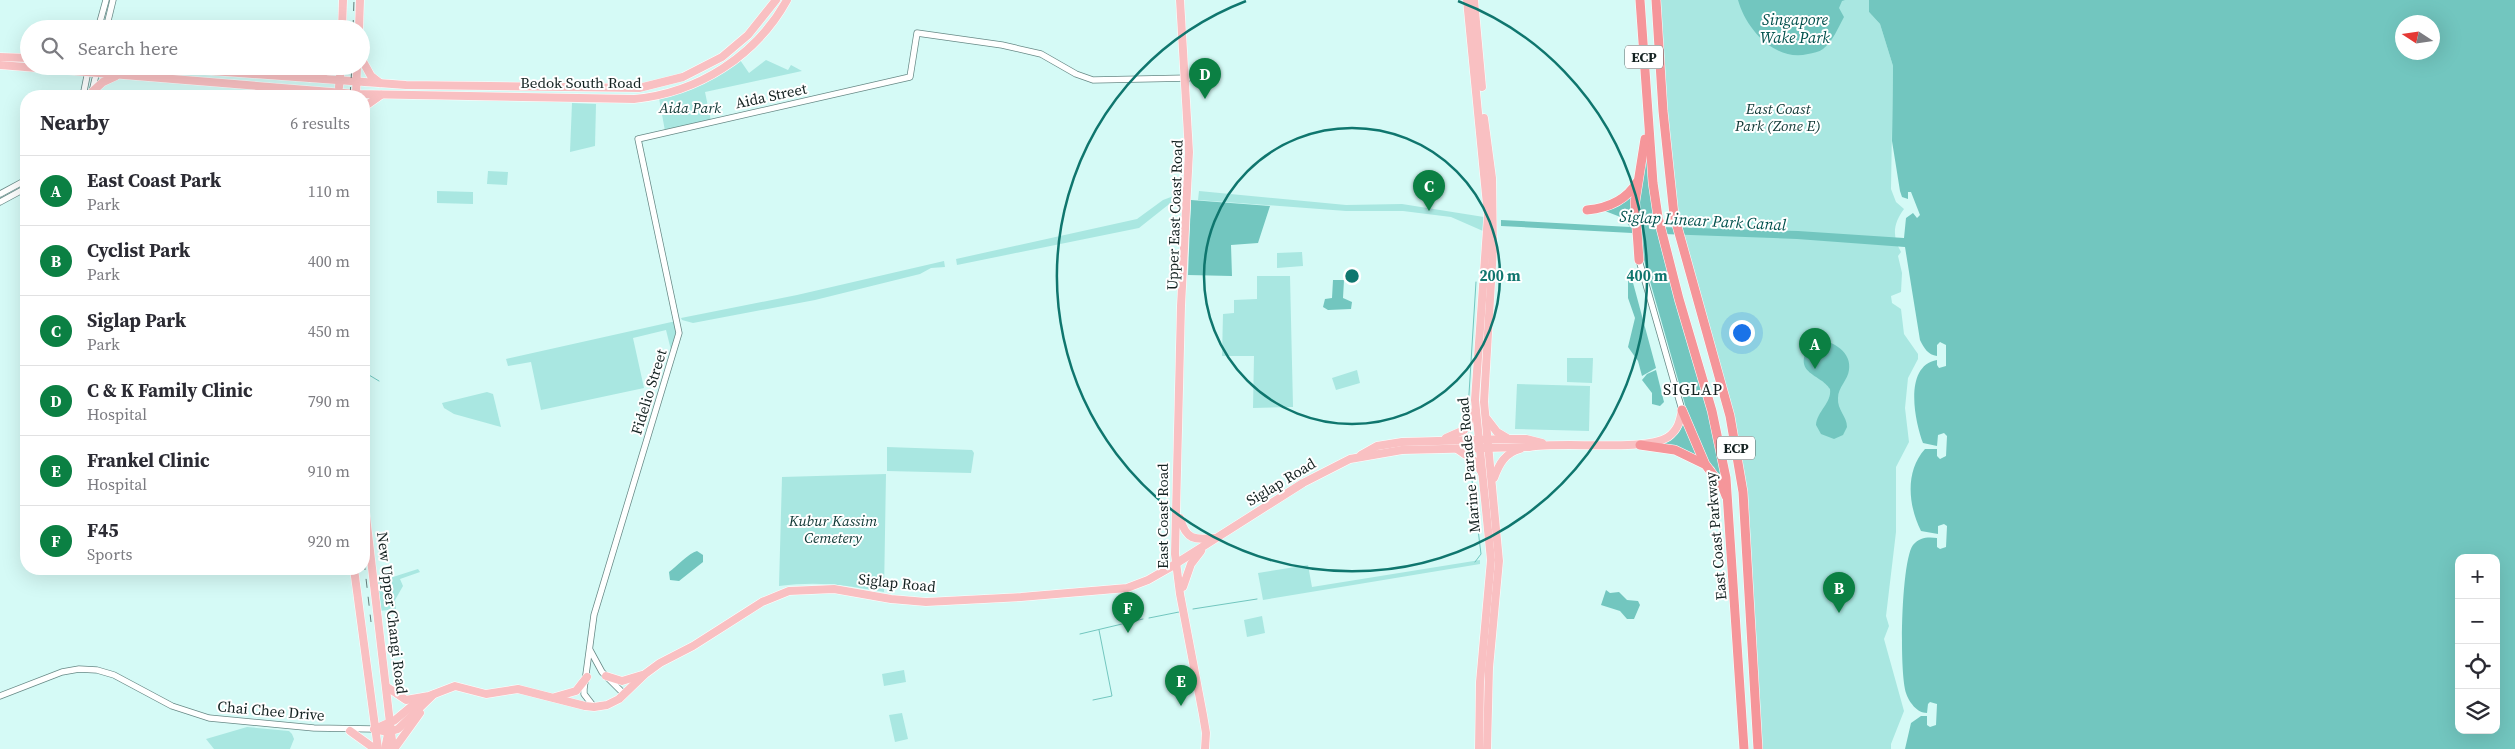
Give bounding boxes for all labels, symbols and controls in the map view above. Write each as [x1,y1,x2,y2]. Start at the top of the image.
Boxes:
water label: Singapore Wake Park [1760,8,1830,48]
north arrow [2395,15,2440,60]
search box [20,20,370,75]
icon: search [38,34,66,62]
text: Search here [78,35,178,61]
road number: ECP [1625,46,1663,68]
pin: D [1189,58,1221,99]
street label: Bedok South Road [520,72,642,93]
street label: Aida Street [733,78,809,113]
park label: Aida Park [658,97,722,118]
park label: East Coast Park (Zone E) [1734,98,1821,136]
text: Nearby [40,108,110,137]
text: 6 results [290,112,350,134]
street label: Upper East Coast Road [1161,139,1188,291]
text: East Coast Park [87,167,221,193]
pin: C [1413,170,1445,211]
text: A [51,180,61,202]
text: 110 m [308,180,350,202]
text: Park [87,193,120,215]
water label: Siglap Linear Park Canal [1619,205,1787,235]
text: Cyclist Park [87,237,190,263]
text: B [51,250,61,272]
text: 400 m [308,250,350,272]
text: Park [87,263,120,285]
text: 200 m [1479,265,1521,286]
text: 400 m [1626,265,1668,286]
centre of rings [1343,267,1361,285]
text: Siglap Park [87,307,186,333]
text: C [51,320,61,342]
text: 450 m [308,320,350,342]
your location [1729,320,1755,346]
pin: A [1799,328,1831,369]
text: Park [87,333,120,355]
street label: Fidelio Street [626,346,672,437]
text: C & K Family Clinic [87,377,253,403]
district label: SIGLAP [1663,378,1723,400]
text: D [50,390,62,412]
text: 790 m [308,390,350,412]
street label: Marine Parade Road [1452,396,1485,534]
text: Hospital [87,403,147,425]
road number: ECP [1717,436,1755,459]
text: Frankel Clinic [87,447,210,473]
street label: Siglap Road [1242,452,1320,511]
text: E [51,460,61,482]
text: 910 m [308,460,350,482]
street label: East Coast Road [1152,463,1173,569]
street label: East Coast Parkway [1699,471,1732,601]
text: Hospital [87,473,147,495]
park label: Kubur Kassim Cemetery [788,510,878,548]
text: F45 [87,517,119,543]
text: F [51,530,61,552]
text: 920 m [308,530,350,552]
street label: New Upper Changi Road [372,531,413,696]
text: Sports [87,543,132,565]
map controls [2455,554,2500,734]
button: + [2455,554,2500,599]
street label: Siglap Road [857,568,937,597]
pin: B [1823,572,1855,613]
pin: F [1112,592,1144,633]
button: − [2455,599,2500,644]
button: locate [2455,644,2500,689]
pin: E [1165,665,1197,706]
button: layers [2455,689,2500,734]
street label: Chai Chee Drive [217,695,326,726]

